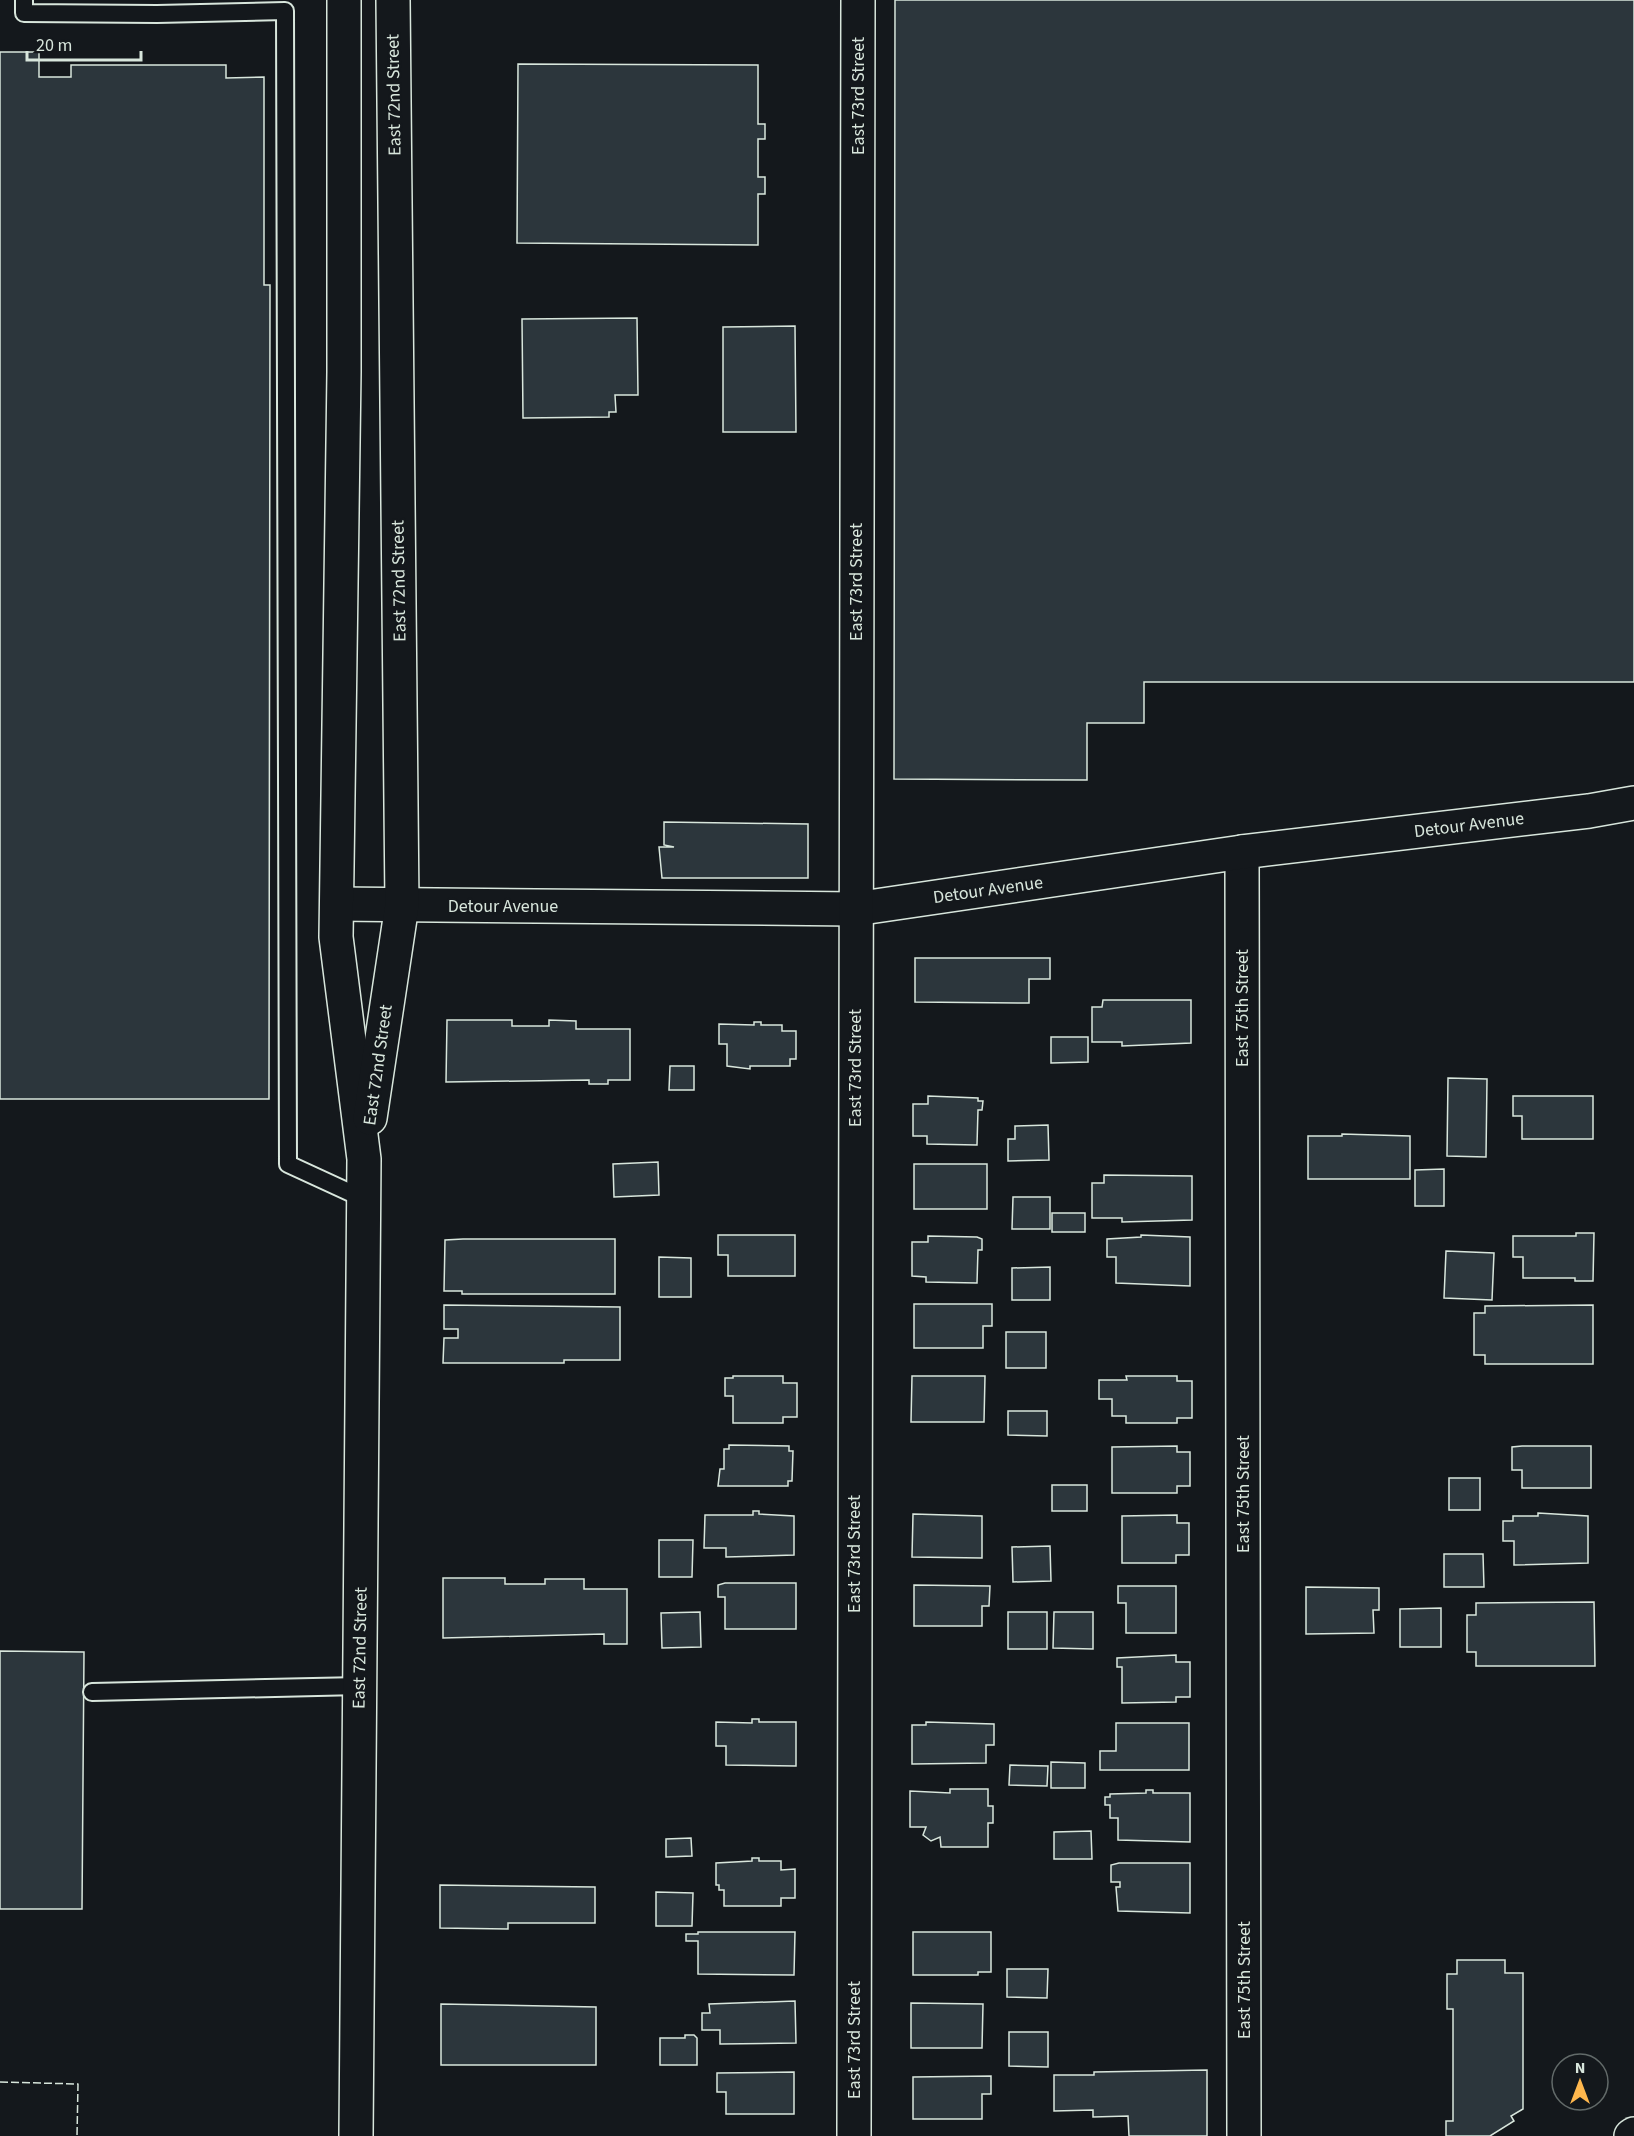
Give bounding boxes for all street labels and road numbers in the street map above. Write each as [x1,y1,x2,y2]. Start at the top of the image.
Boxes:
street label: East 72nd Street [380,34,408,156]
street label: East 73rd Street [846,37,871,155]
street label: East 72nd Street [385,520,413,642]
street label: East 73rd Street [844,523,869,641]
street label: Detour Avenue [1413,806,1525,844]
street label: Detour Avenue [932,870,1045,910]
street label: Detour Avenue [448,894,558,919]
street label: East 75th Street [1230,949,1255,1067]
street label: East 72nd Street [357,1003,399,1127]
street label: East 73rd Street [843,1009,868,1127]
street label: East 75th Street [1231,1435,1256,1553]
street label: East 73rd Street [842,1495,867,1613]
street label: East 72nd Street [346,1587,374,1709]
street label: East 75th Street [1232,1921,1257,2039]
street label: East 73rd Street [842,1981,867,2099]

